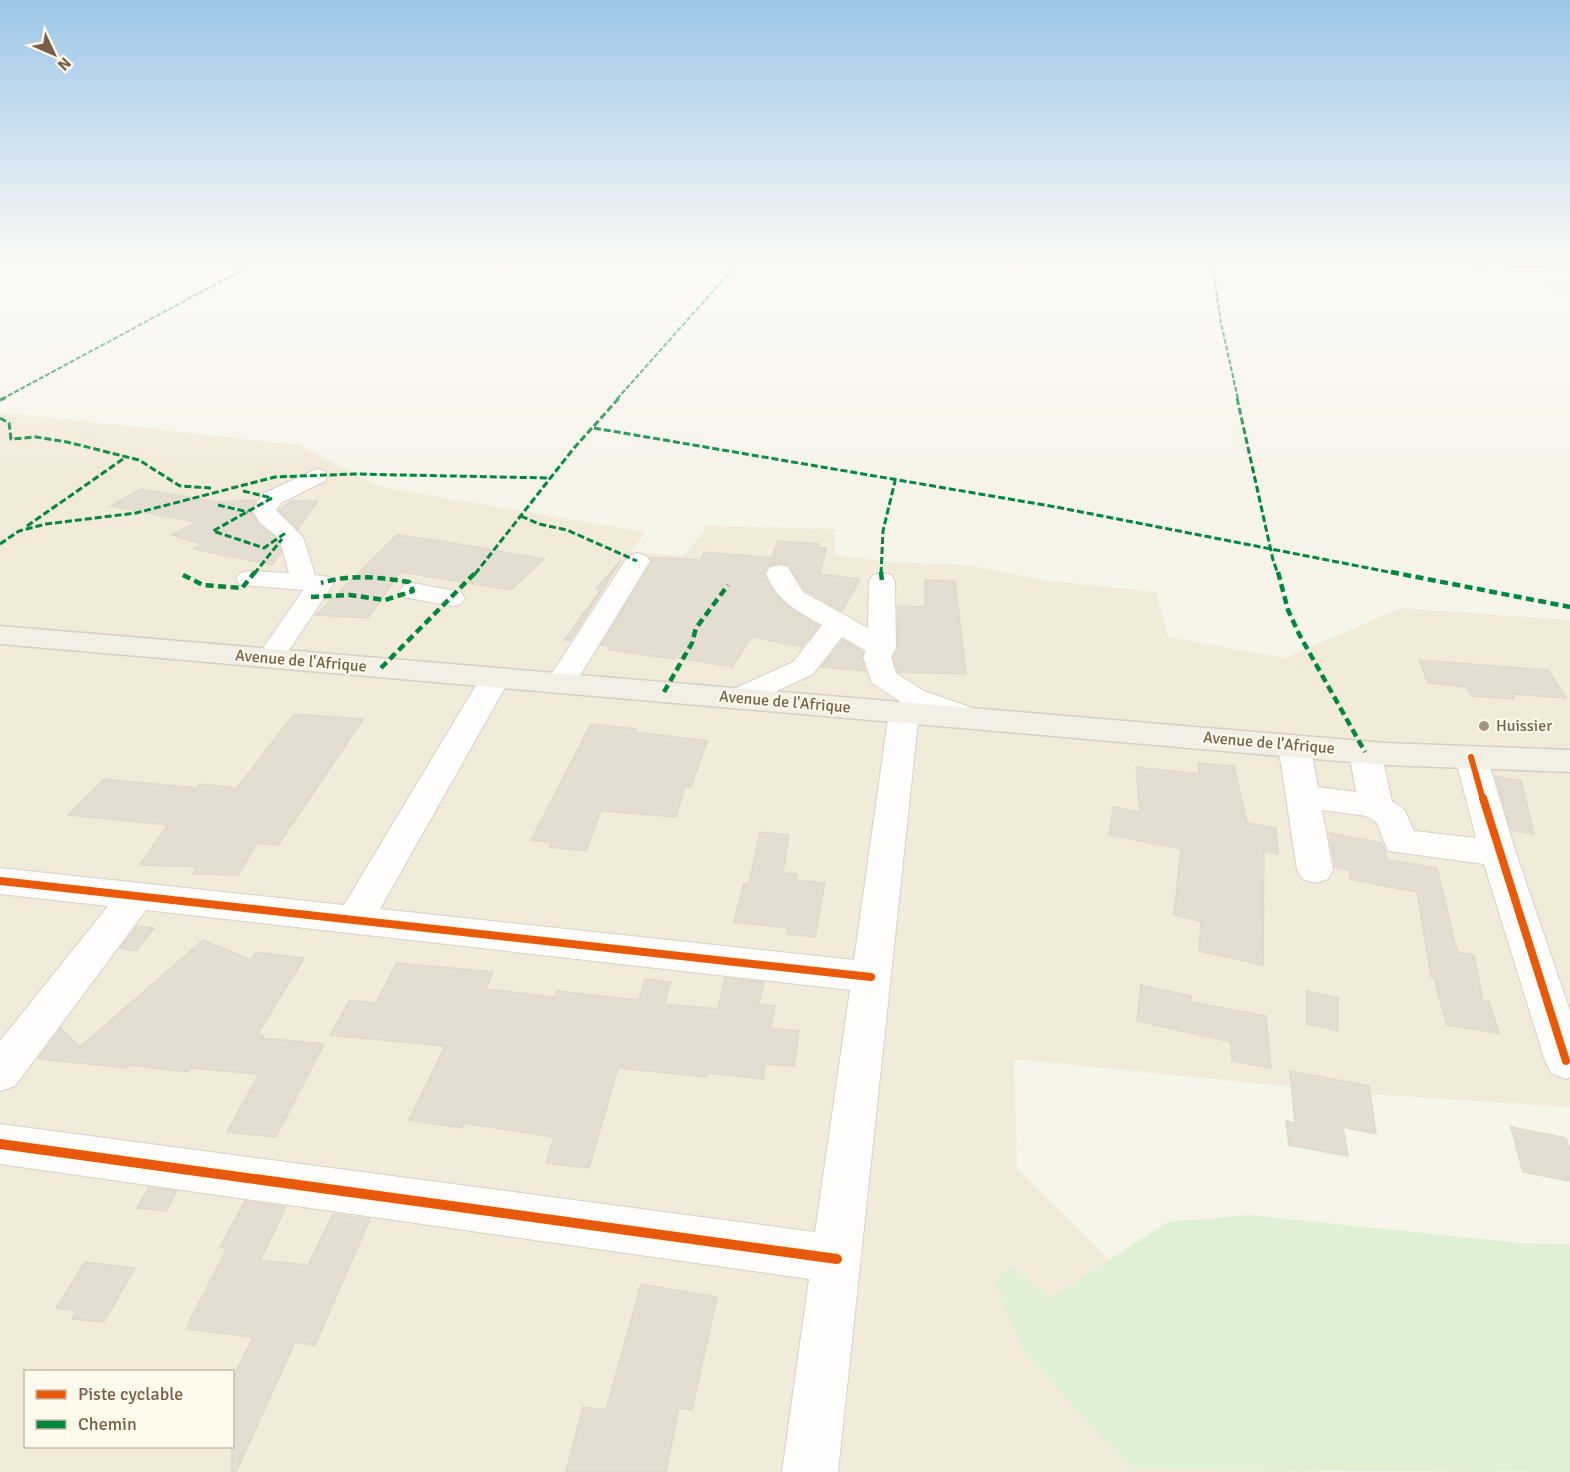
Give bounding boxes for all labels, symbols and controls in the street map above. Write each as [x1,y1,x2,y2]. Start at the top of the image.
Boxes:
north arrow [24,24,84,84]
text: N [53,53,75,75]
street label: Avenue de l'Afrique [234,645,368,677]
street label: Avenue de l'Afrique [718,686,852,718]
place label: Huissier [1496,716,1552,736]
marker: Huissier [1477,719,1491,733]
street label: Avenue de l'Afrique [1202,727,1336,759]
legend [24,1370,234,1448]
text: Piste cyclable [78,1383,183,1405]
text: Chemin [78,1413,137,1435]

